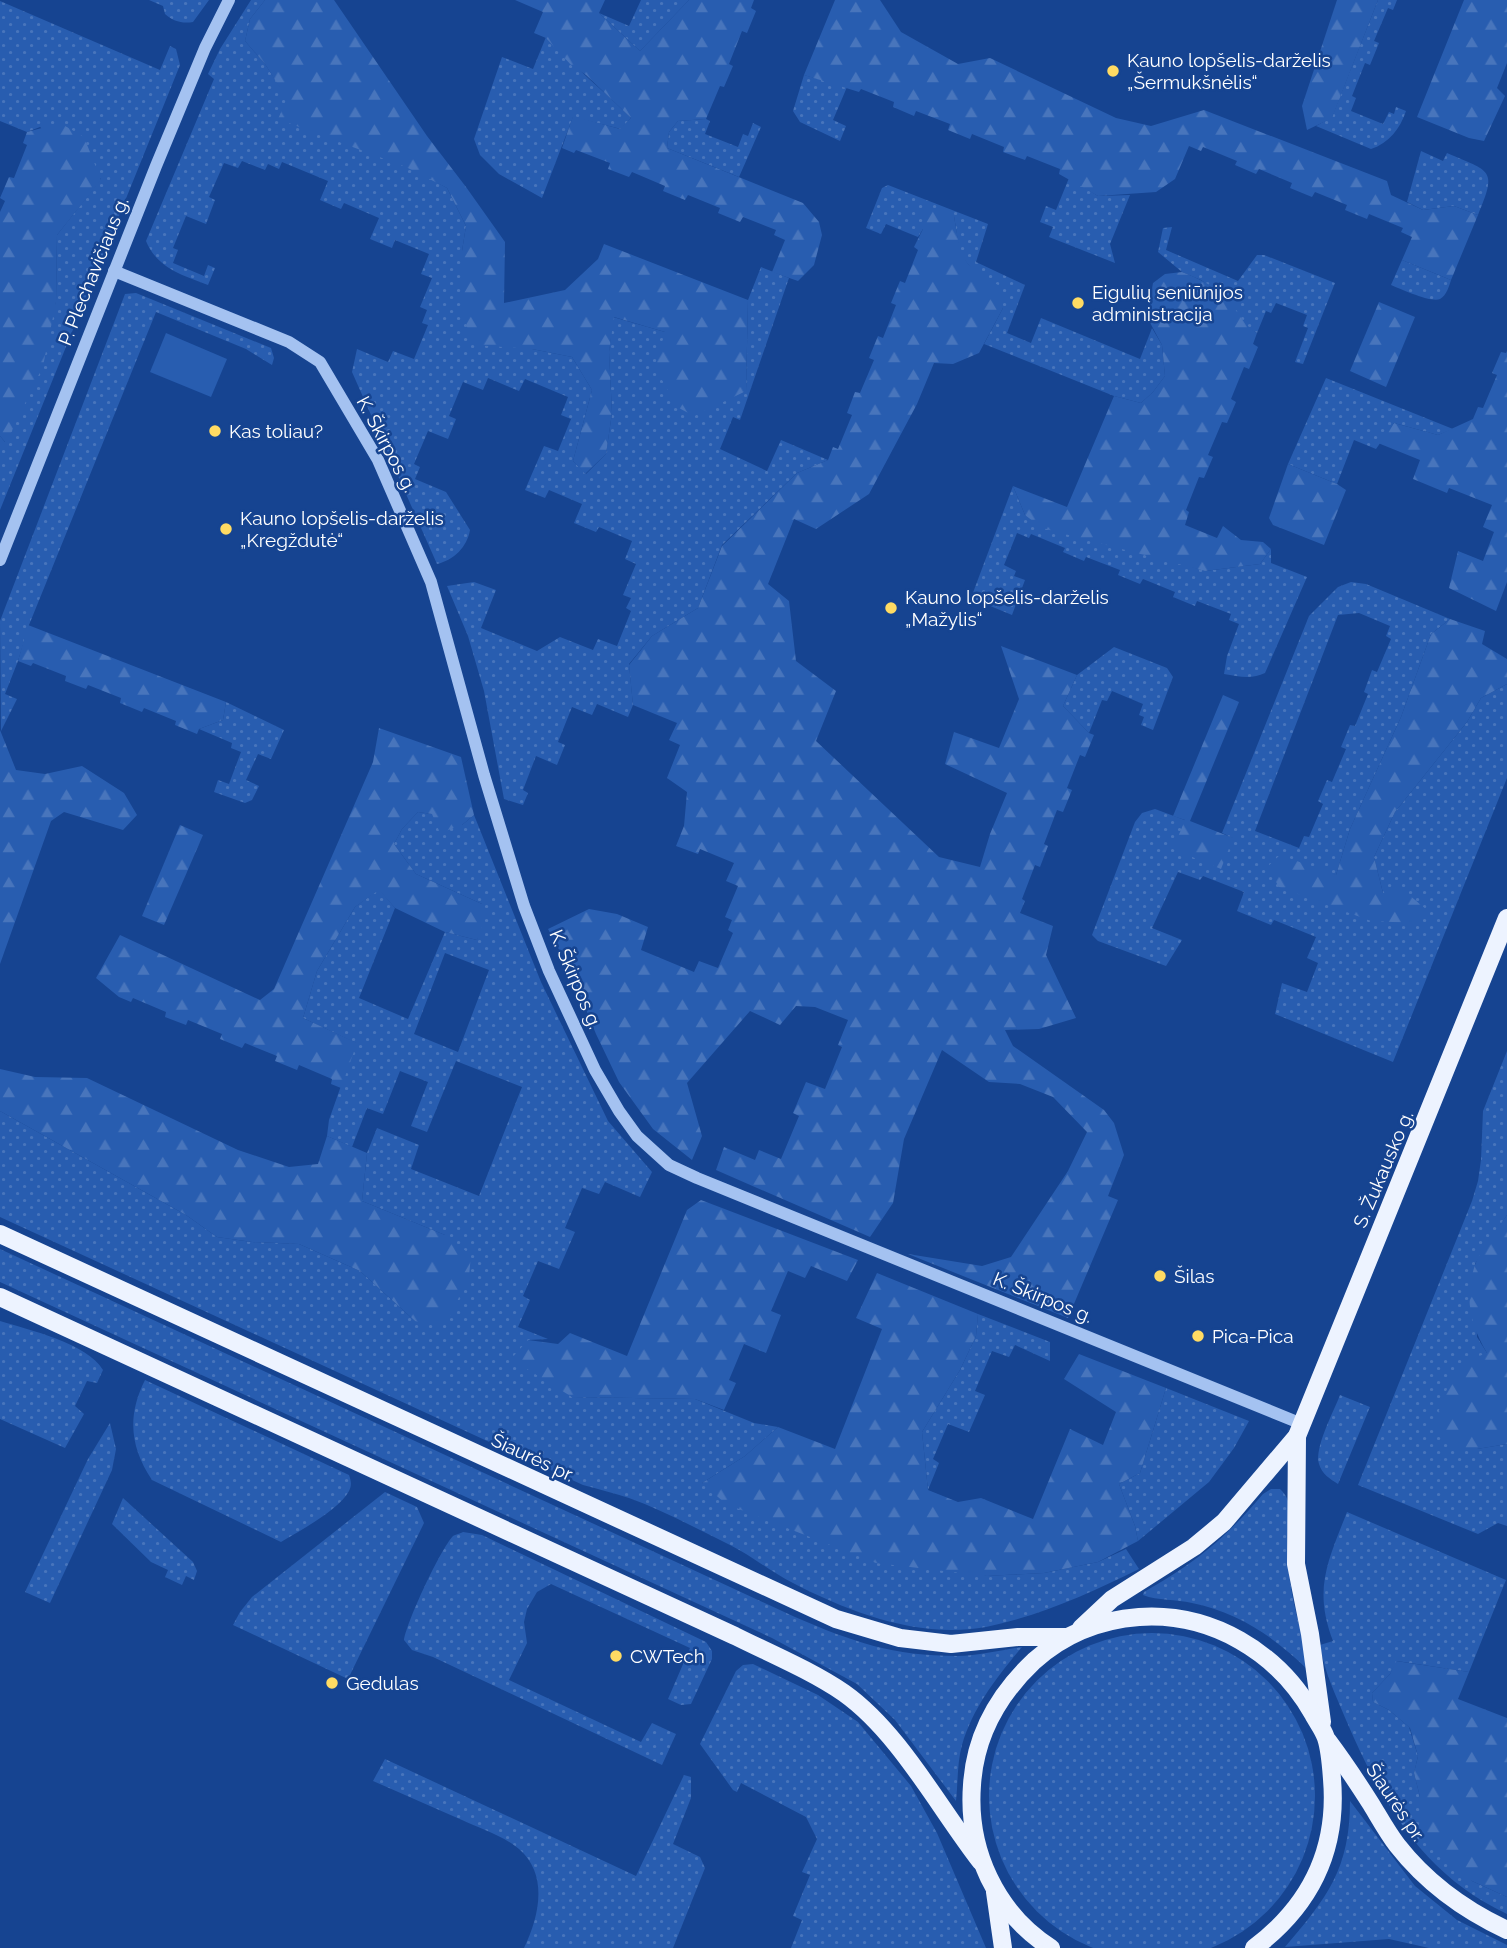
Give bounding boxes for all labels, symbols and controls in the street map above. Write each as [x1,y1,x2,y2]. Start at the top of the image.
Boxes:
place label: Kauno lopšelis-darželis „Šermukšnėlis“ [1127,49,1331,93]
marker: Kauno lopšelis-darželis „Šermukšnėlis“ [1105,63,1121,79]
street label: P. Plechavičiaus g. [53,194,133,348]
place label: Eigulių seniūnijos administracija [1092,281,1243,325]
marker: Eigulių seniūnijos administracija [1070,295,1086,311]
street label: K. Škirpos g. [353,392,421,496]
place label: Kas toliau? [229,420,323,442]
marker: Kas toliau? [207,423,223,439]
place label: Kauno lopšelis-darželis „Kregždutė“ [240,507,444,551]
marker: Kauno lopšelis-darželis „Kregždutė“ [218,521,234,537]
place label: Kauno lopšelis-darželis „Mažylis“ [905,586,1109,630]
marker: Kauno lopšelis-darželis „Mažylis“ [883,600,899,616]
street label: K. Škirpos g. [545,926,607,1032]
street label: S. Žukausko g. [1348,1107,1418,1231]
place label: Šilas [1174,1265,1214,1287]
street label: K. Škirpos g. [990,1267,1096,1327]
marker: Šilas [1152,1268,1168,1284]
place label: Pica-Pica [1212,1325,1294,1347]
marker: Pica-Pica [1190,1328,1206,1344]
street label: Šiaurės pr. [488,1428,578,1486]
place label: CWTech [630,1645,705,1667]
marker: CWTech [608,1648,624,1664]
place label: Gedulas [346,1672,419,1694]
marker: Gedulas [324,1675,340,1691]
street label: Šiaurės pr. [1362,1759,1430,1845]

